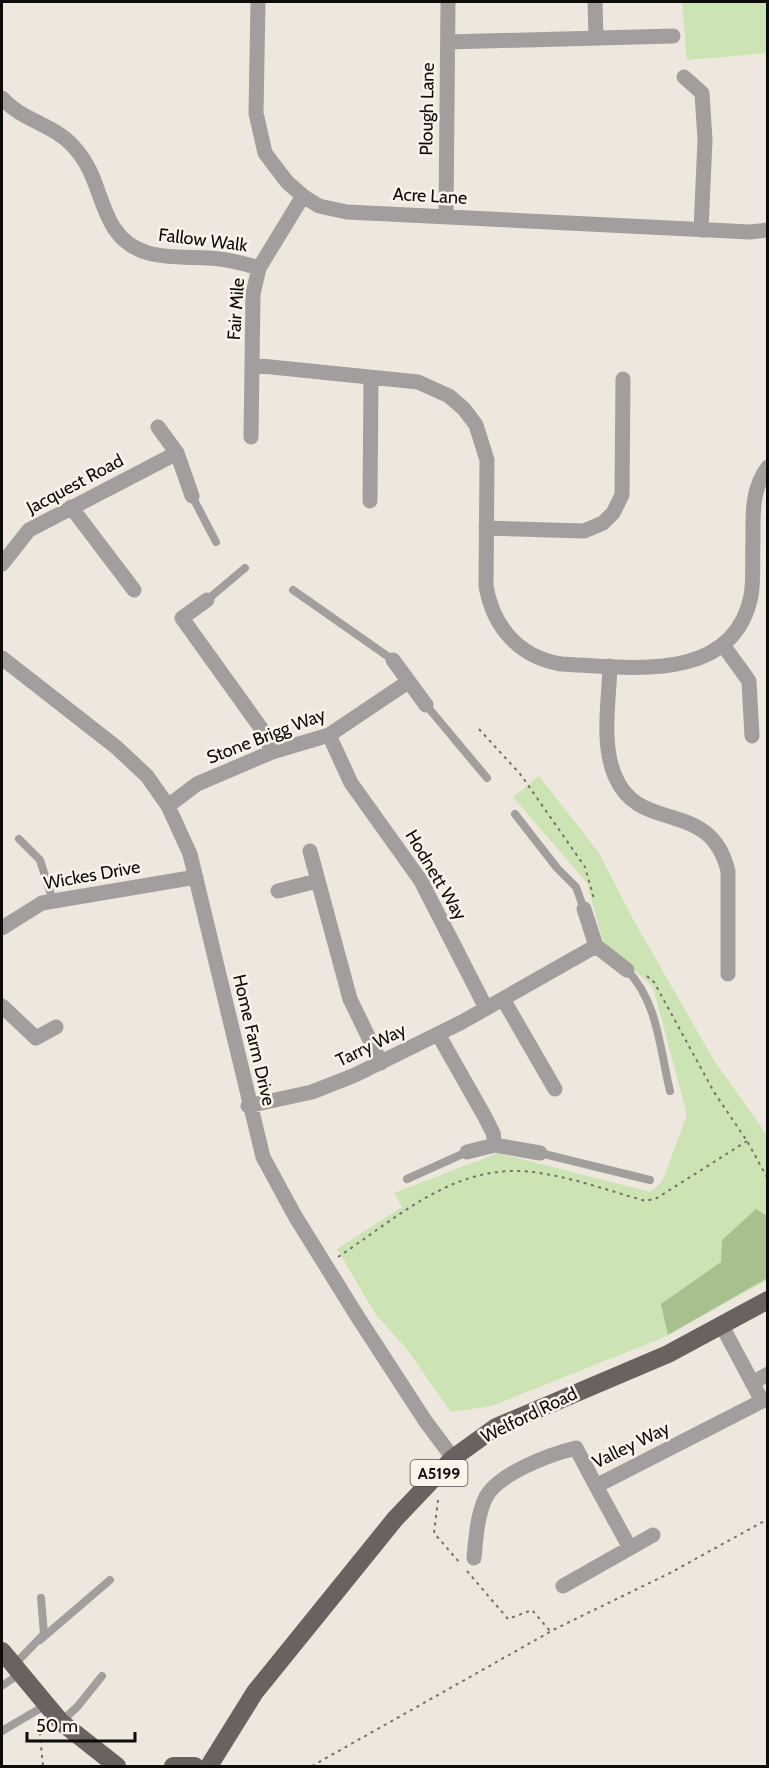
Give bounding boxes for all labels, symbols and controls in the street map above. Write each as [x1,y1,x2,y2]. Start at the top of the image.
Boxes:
street label: Plough Lane [415,62,439,156]
street label: Acre Lane [392,183,468,209]
street label: Fallow Walk [157,224,250,256]
street label: Fair Mile [223,277,249,341]
street label: Jacquest Road [22,449,127,519]
street label: Stone Brigg Way [204,703,328,769]
street label: Hodnett Way [400,826,472,924]
street label: Wickes Drive [42,856,142,894]
street label: Home Farm Drive [228,972,280,1108]
street label: Tarry Way [332,1019,410,1071]
street label: Welford Road [477,1382,581,1448]
street label: Valley Way [589,1417,673,1473]
road number: A5199 [410,1460,468,1486]
scale bar [27,1705,135,1743]
text: 50 m [36,1715,78,1737]

